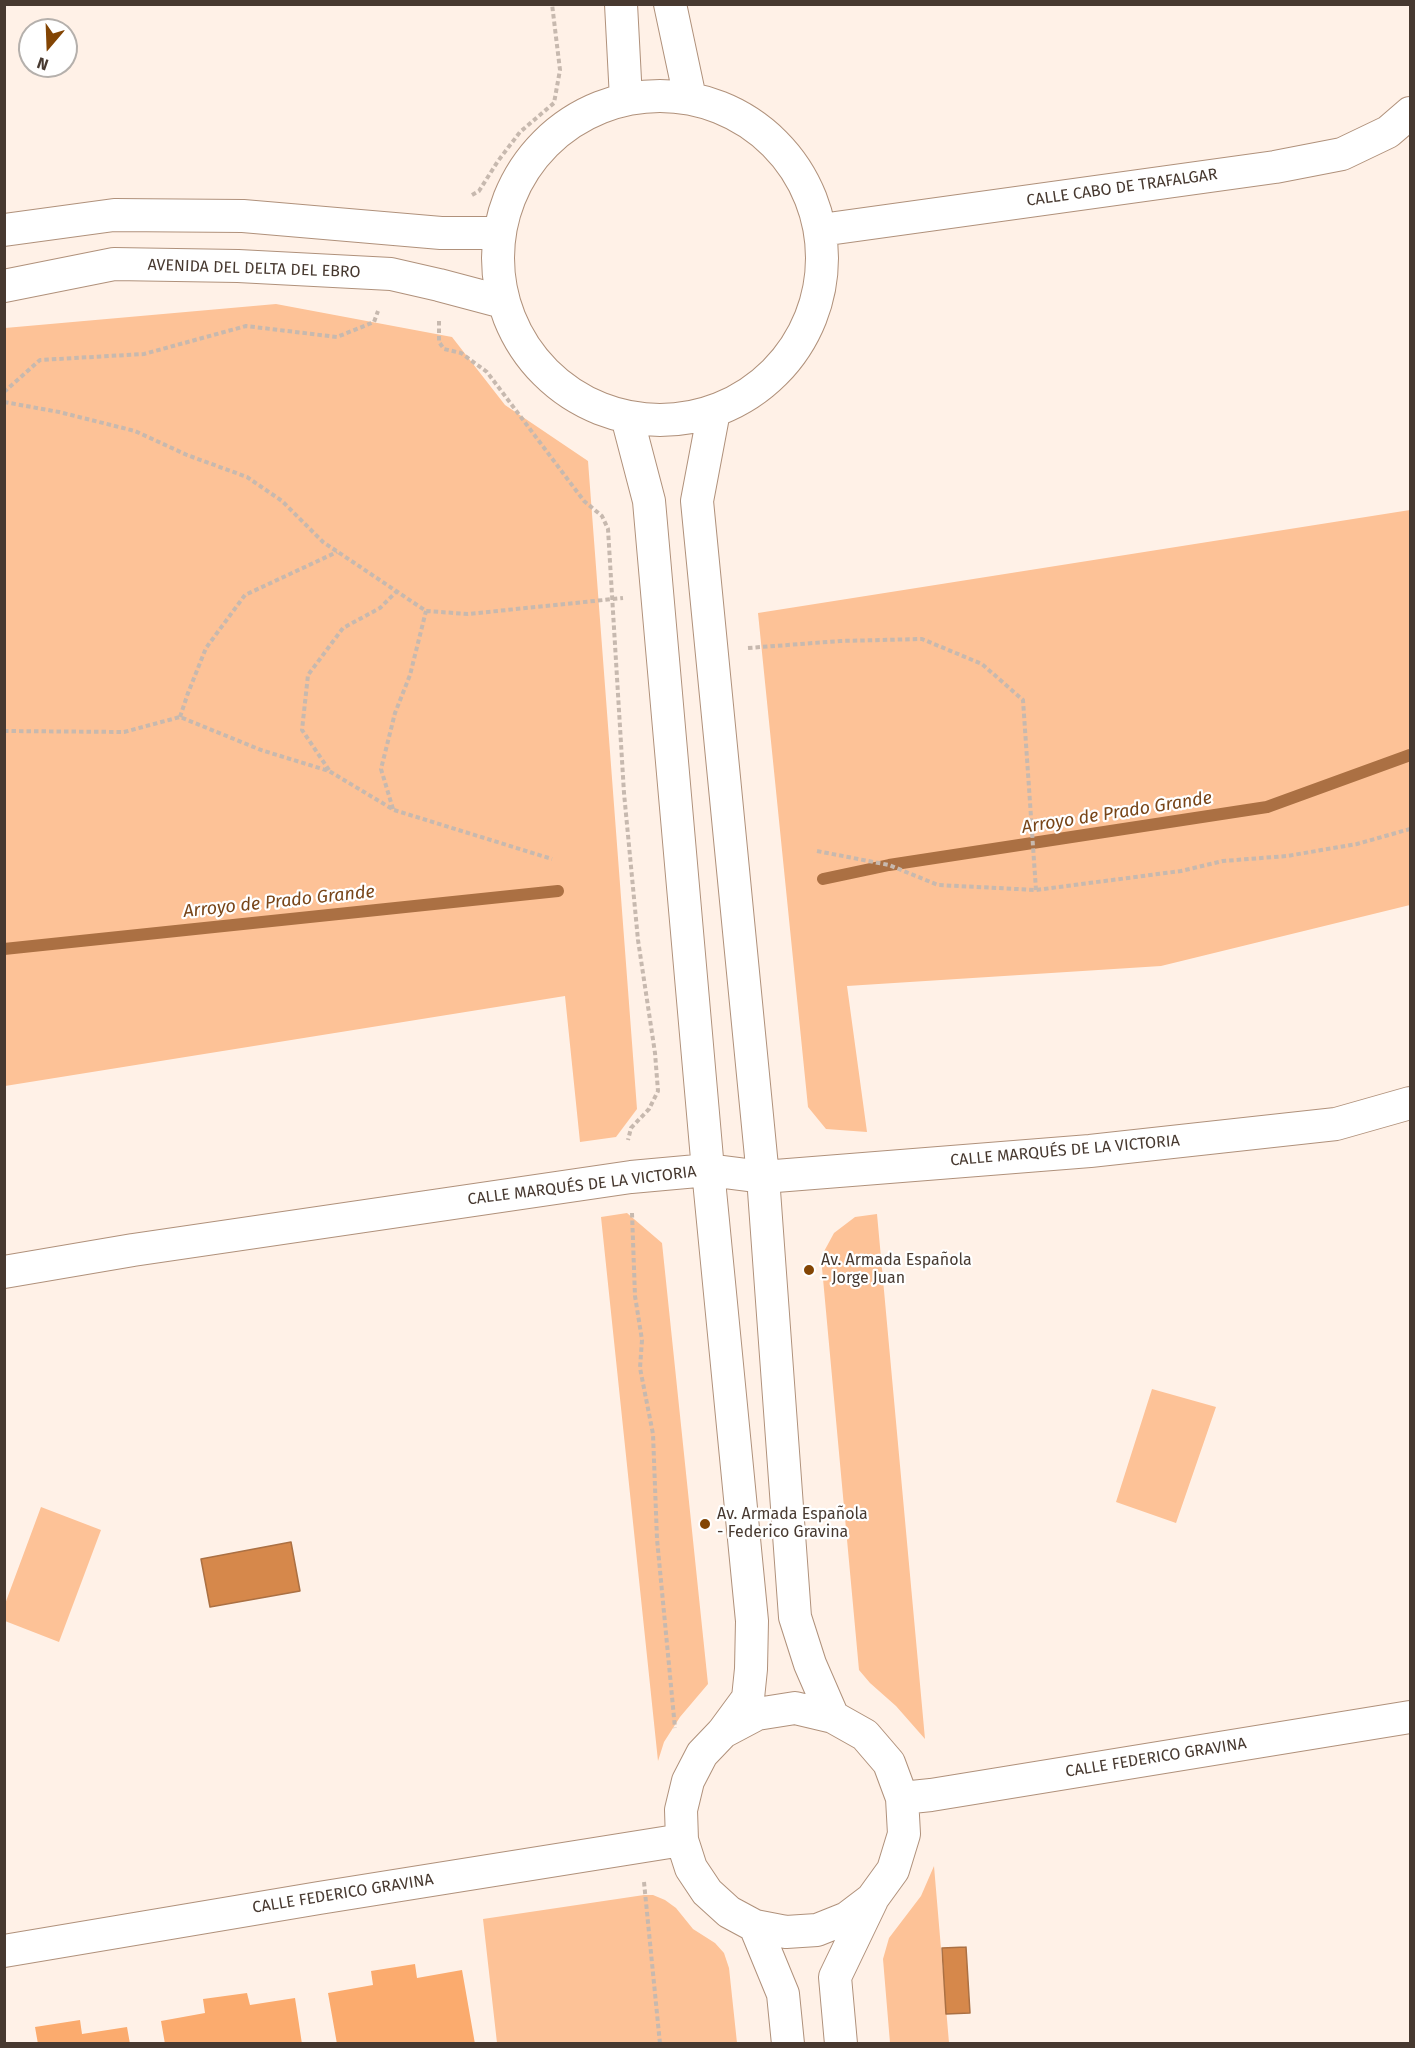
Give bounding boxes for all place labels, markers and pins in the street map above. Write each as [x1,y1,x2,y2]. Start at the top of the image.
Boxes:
place label: Av. Armada Española - Jorge Juan [821,1251,972,1289]
marker: Av. Armada Española - Jorge Juan [802,1263,816,1277]
place label: Av. Armada Española - Federico Gravina [717,1505,868,1543]
marker: Av. Armada Española - Federico Gravina [698,1517,712,1531]

